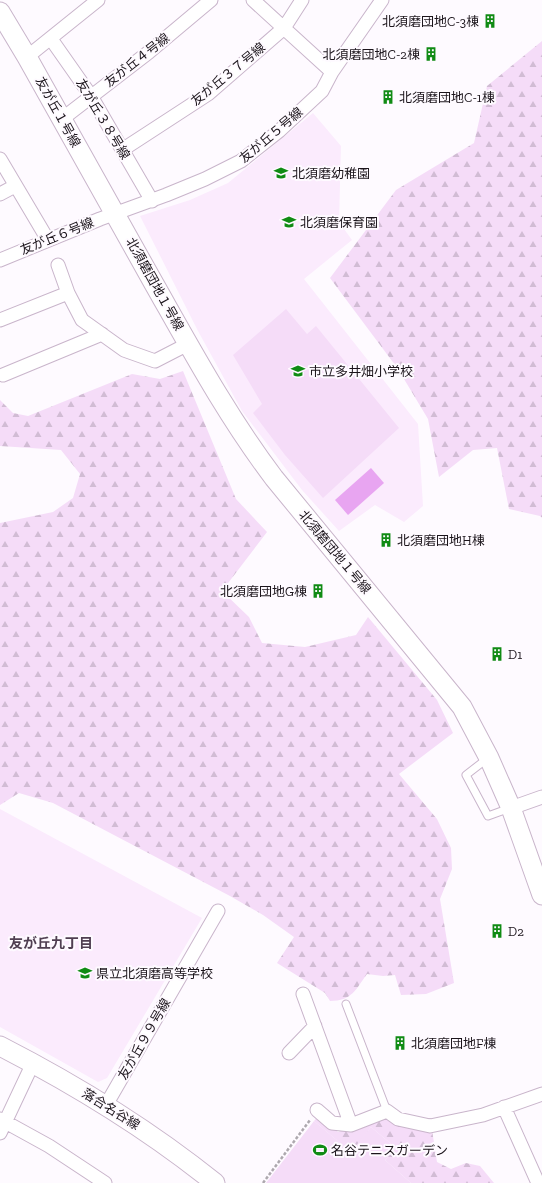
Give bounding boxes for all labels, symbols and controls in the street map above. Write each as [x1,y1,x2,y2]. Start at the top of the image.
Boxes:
building icon: 北須磨団地C-3棟 [482,13,498,29]
place label: 北須磨団地C-3棟 [382,14,479,29]
street label: 友が丘４号線 [102,30,172,90]
street label: 友が丘３７号線 [188,40,268,108]
building icon: 北須磨団地C-2棟 [423,46,439,62]
place label: 北須磨団地C-2棟 [323,47,420,62]
street label: 友が丘１号線 [33,74,83,150]
street label: 友が丘３８号線 [73,76,133,162]
building icon: 北須磨団地C-1棟 [380,89,396,105]
place label: 北須磨団地C-1棟 [399,90,495,105]
street label: 友が丘５号線 [236,104,306,166]
school or university icon: 北須磨幼稚園 [273,165,289,181]
place label: 北須磨幼稚園 [292,166,370,181]
street label: 友が丘６号線 [18,214,96,258]
school or university icon: 北須磨保育園 [281,214,297,230]
place label: 北須磨保育園 [300,215,378,230]
street label: 北須磨団地１号線 [123,235,187,333]
school or university icon: 市立多井畑小学校 [290,363,306,379]
place label: 市立多井畑小学校 [309,364,413,379]
street label: 北須磨団地１号線 [296,507,374,597]
building icon: 北須磨団地H棟 [378,532,394,548]
place label: 北須磨団地H棟 [397,533,485,548]
building icon: 北須磨団地G棟 [310,583,326,599]
place label: 北須磨団地G棟 [220,584,307,599]
building icon: D1 [489,646,505,662]
place label: D1 [508,647,522,662]
building icon: D2 [489,923,505,939]
place label: D2 [508,924,524,939]
district label: 友が丘九丁目 [9,935,93,952]
school or university icon: 県立北須磨高等学校 [77,965,93,981]
place label: 県立北須磨高等学校 [96,966,213,981]
street label: 友が丘９９号線 [115,996,173,1082]
building icon: 北須磨団地F棟 [392,1035,408,1051]
place label: 北須磨団地F棟 [411,1036,496,1051]
street label: 落合名谷線 [79,1085,143,1133]
sports icon: 名谷テニスガーデン [312,1142,328,1158]
place label: 名谷テニスガーデン [331,1143,448,1158]

